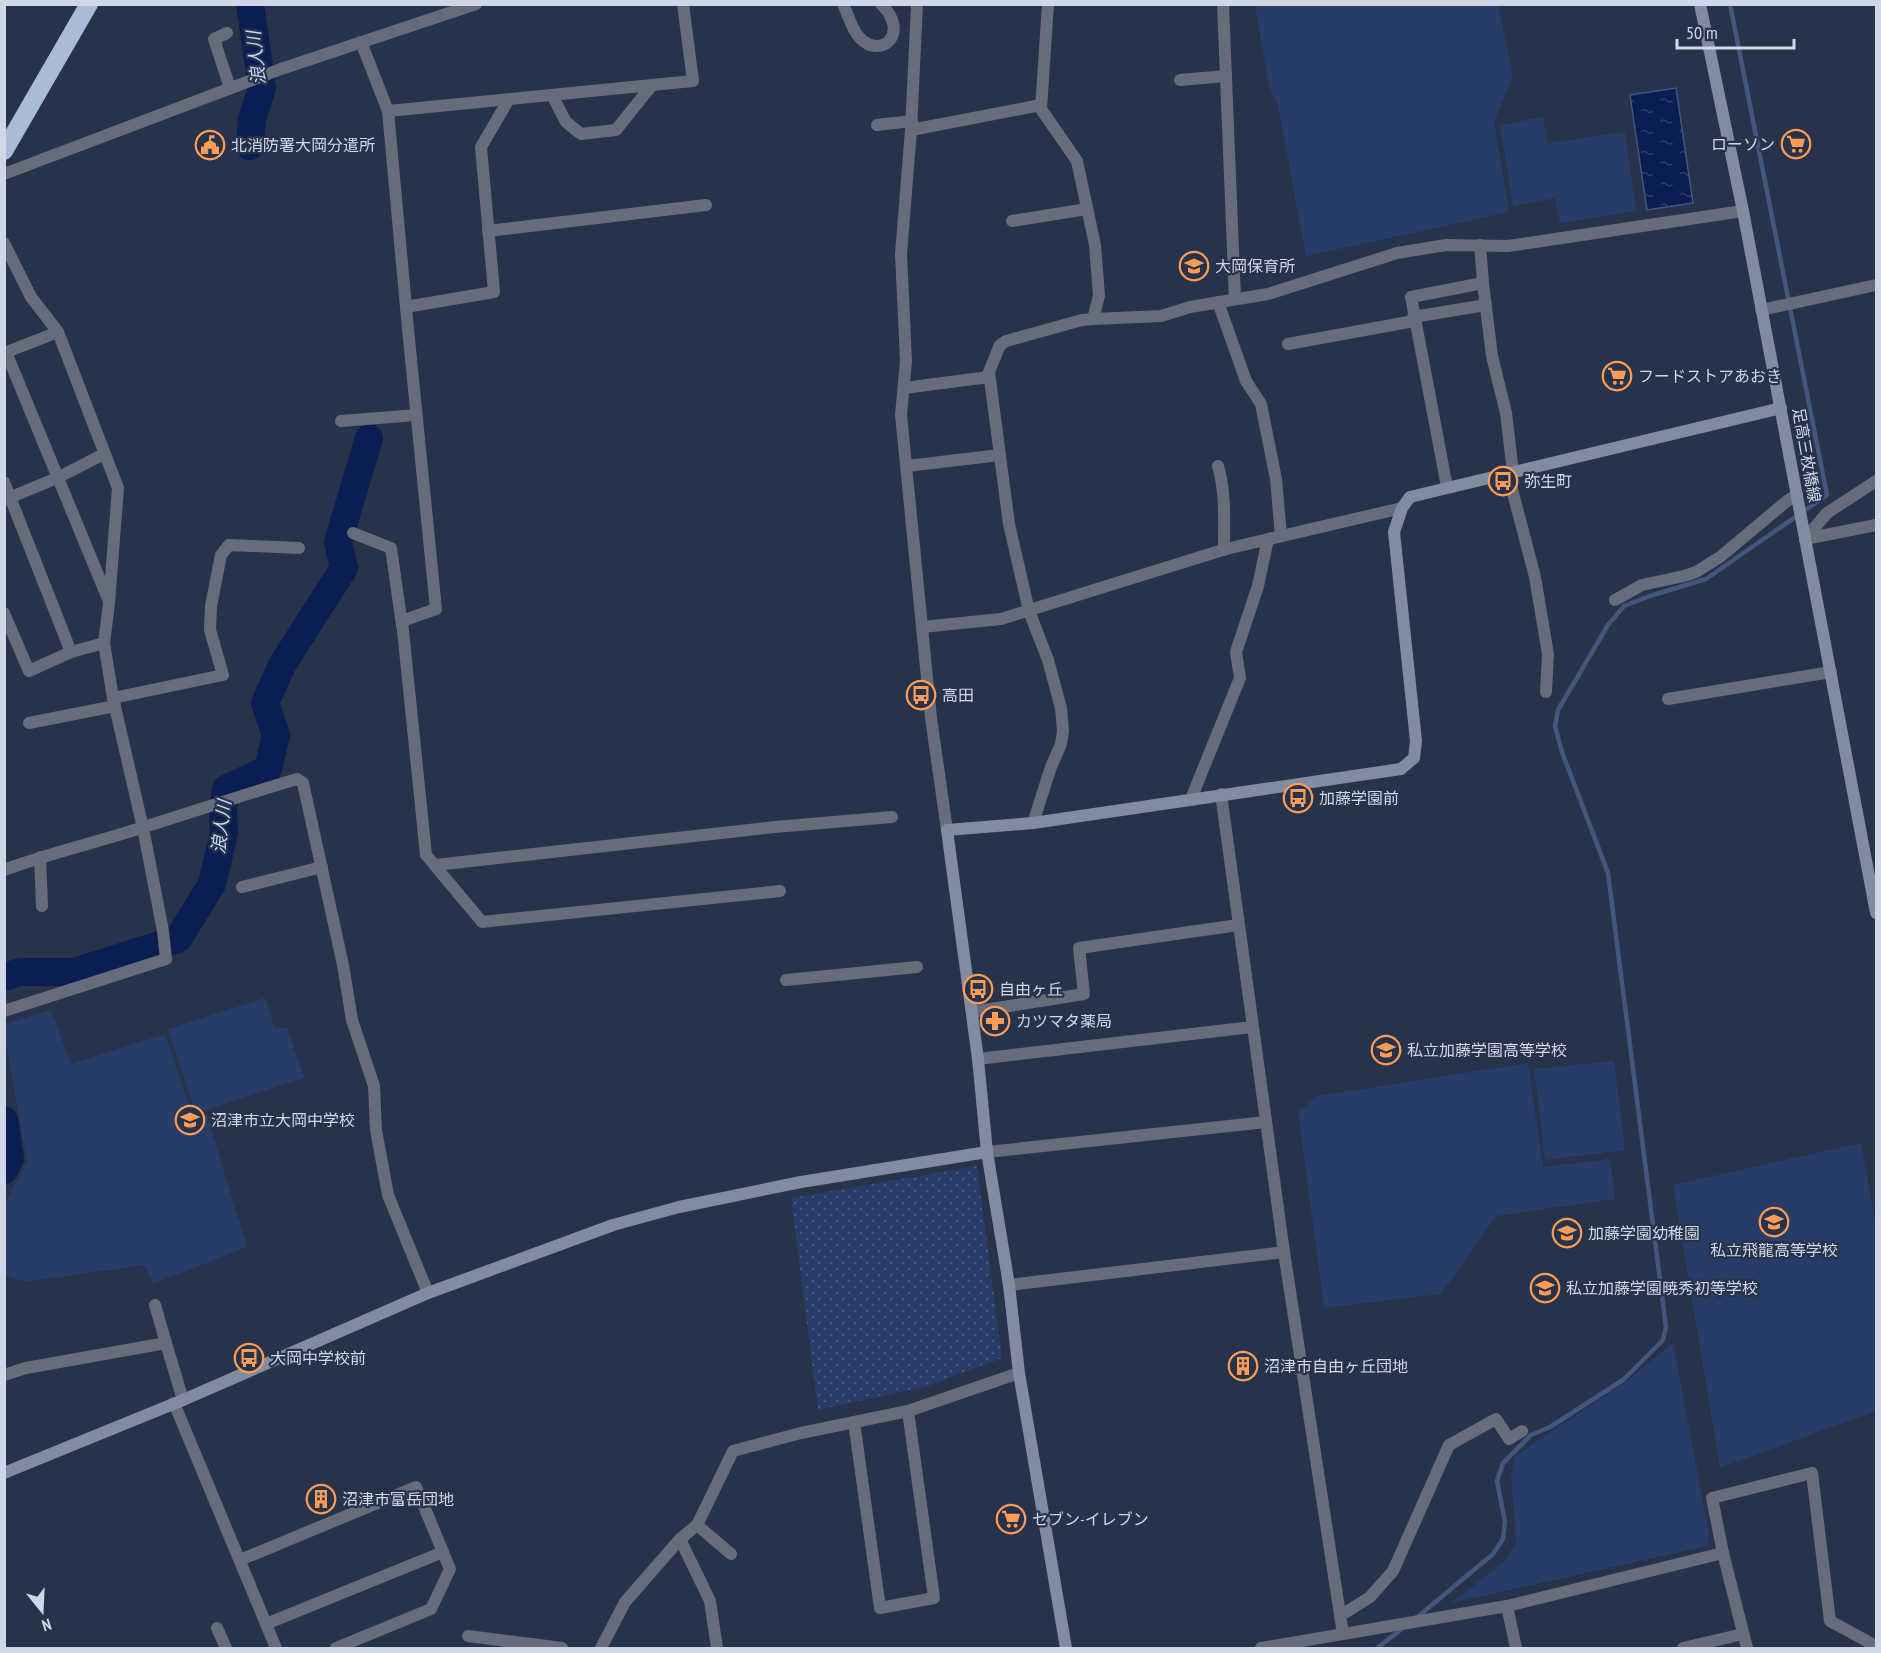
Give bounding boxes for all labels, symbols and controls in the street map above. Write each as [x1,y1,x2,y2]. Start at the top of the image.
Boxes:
scale bar [1677,12,1794,50]
text: 50 m [1686,21,1718,44]
water label: 浪人川 [242,28,270,86]
supermarket icon: ローソン [1780,128,1812,160]
public building icon: 北消防署大岡分遣所 [194,129,226,161]
place label: ローソン [1711,134,1775,154]
place label: 北消防署大岡分遣所 [231,135,375,155]
school or university icon: 大岡保育所 [1178,250,1210,282]
place label: 大岡保育所 [1215,256,1295,276]
supermarket icon: フードストアあおき [1601,360,1633,392]
place label: フードストアあおき [1638,366,1782,386]
street label: 足高三枚橋線 [1789,406,1825,504]
bus stop icon: 弥生町 [1487,465,1519,497]
place label: 弥生町 [1524,471,1572,491]
bus stop icon: 高田 [905,679,937,711]
place label: 高田 [942,685,974,705]
bus stop icon: 加藤学園前 [1282,782,1314,814]
place label: 加藤学園前 [1319,788,1399,808]
water label: 浪人川 [206,797,236,855]
bus stop icon: 自由ヶ丘 [962,973,994,1005]
place label: 自由ヶ丘 [999,979,1063,999]
pharmacy icon: カツマタ薬局 [979,1005,1011,1037]
place label: カツマタ薬局 [1016,1011,1112,1031]
school or university icon: 私立加藤学園高等学校 [1370,1034,1402,1066]
place label: 私立加藤学園高等学校 [1407,1040,1567,1060]
school or university icon: 沼津市立大岡中学校 [174,1104,206,1136]
place label: 沼津市立大岡中学校 [211,1110,355,1130]
school or university icon: 私立飛龍高等学校 [1758,1206,1790,1238]
school or university icon: 加藤学園幼稚園 [1551,1217,1583,1249]
place label: 加藤学園幼稚園 [1588,1223,1700,1243]
place label: 私立飛龍高等学校 [1710,1240,1838,1260]
school or university icon: 私立加藤学園暁秀初等学校 [1529,1272,1561,1304]
place label: 私立加藤学園暁秀初等学校 [1566,1278,1758,1298]
bus stop icon: 大岡中学校前 [233,1342,265,1374]
place label: 大岡中学校前 [270,1348,366,1368]
building icon: 沼津市自由ヶ丘団地 [1227,1350,1259,1382]
place label: 沼津市自由ヶ丘団地 [1264,1356,1408,1376]
building icon: 沼津市富岳団地 [305,1483,337,1515]
place label: 沼津市富岳団地 [342,1489,454,1509]
supermarket icon: セブン-イレブン [995,1503,1027,1535]
place label: セブン-イレブン [1032,1509,1149,1529]
north arrow [12,1581,72,1641]
text: N [39,1614,54,1636]

